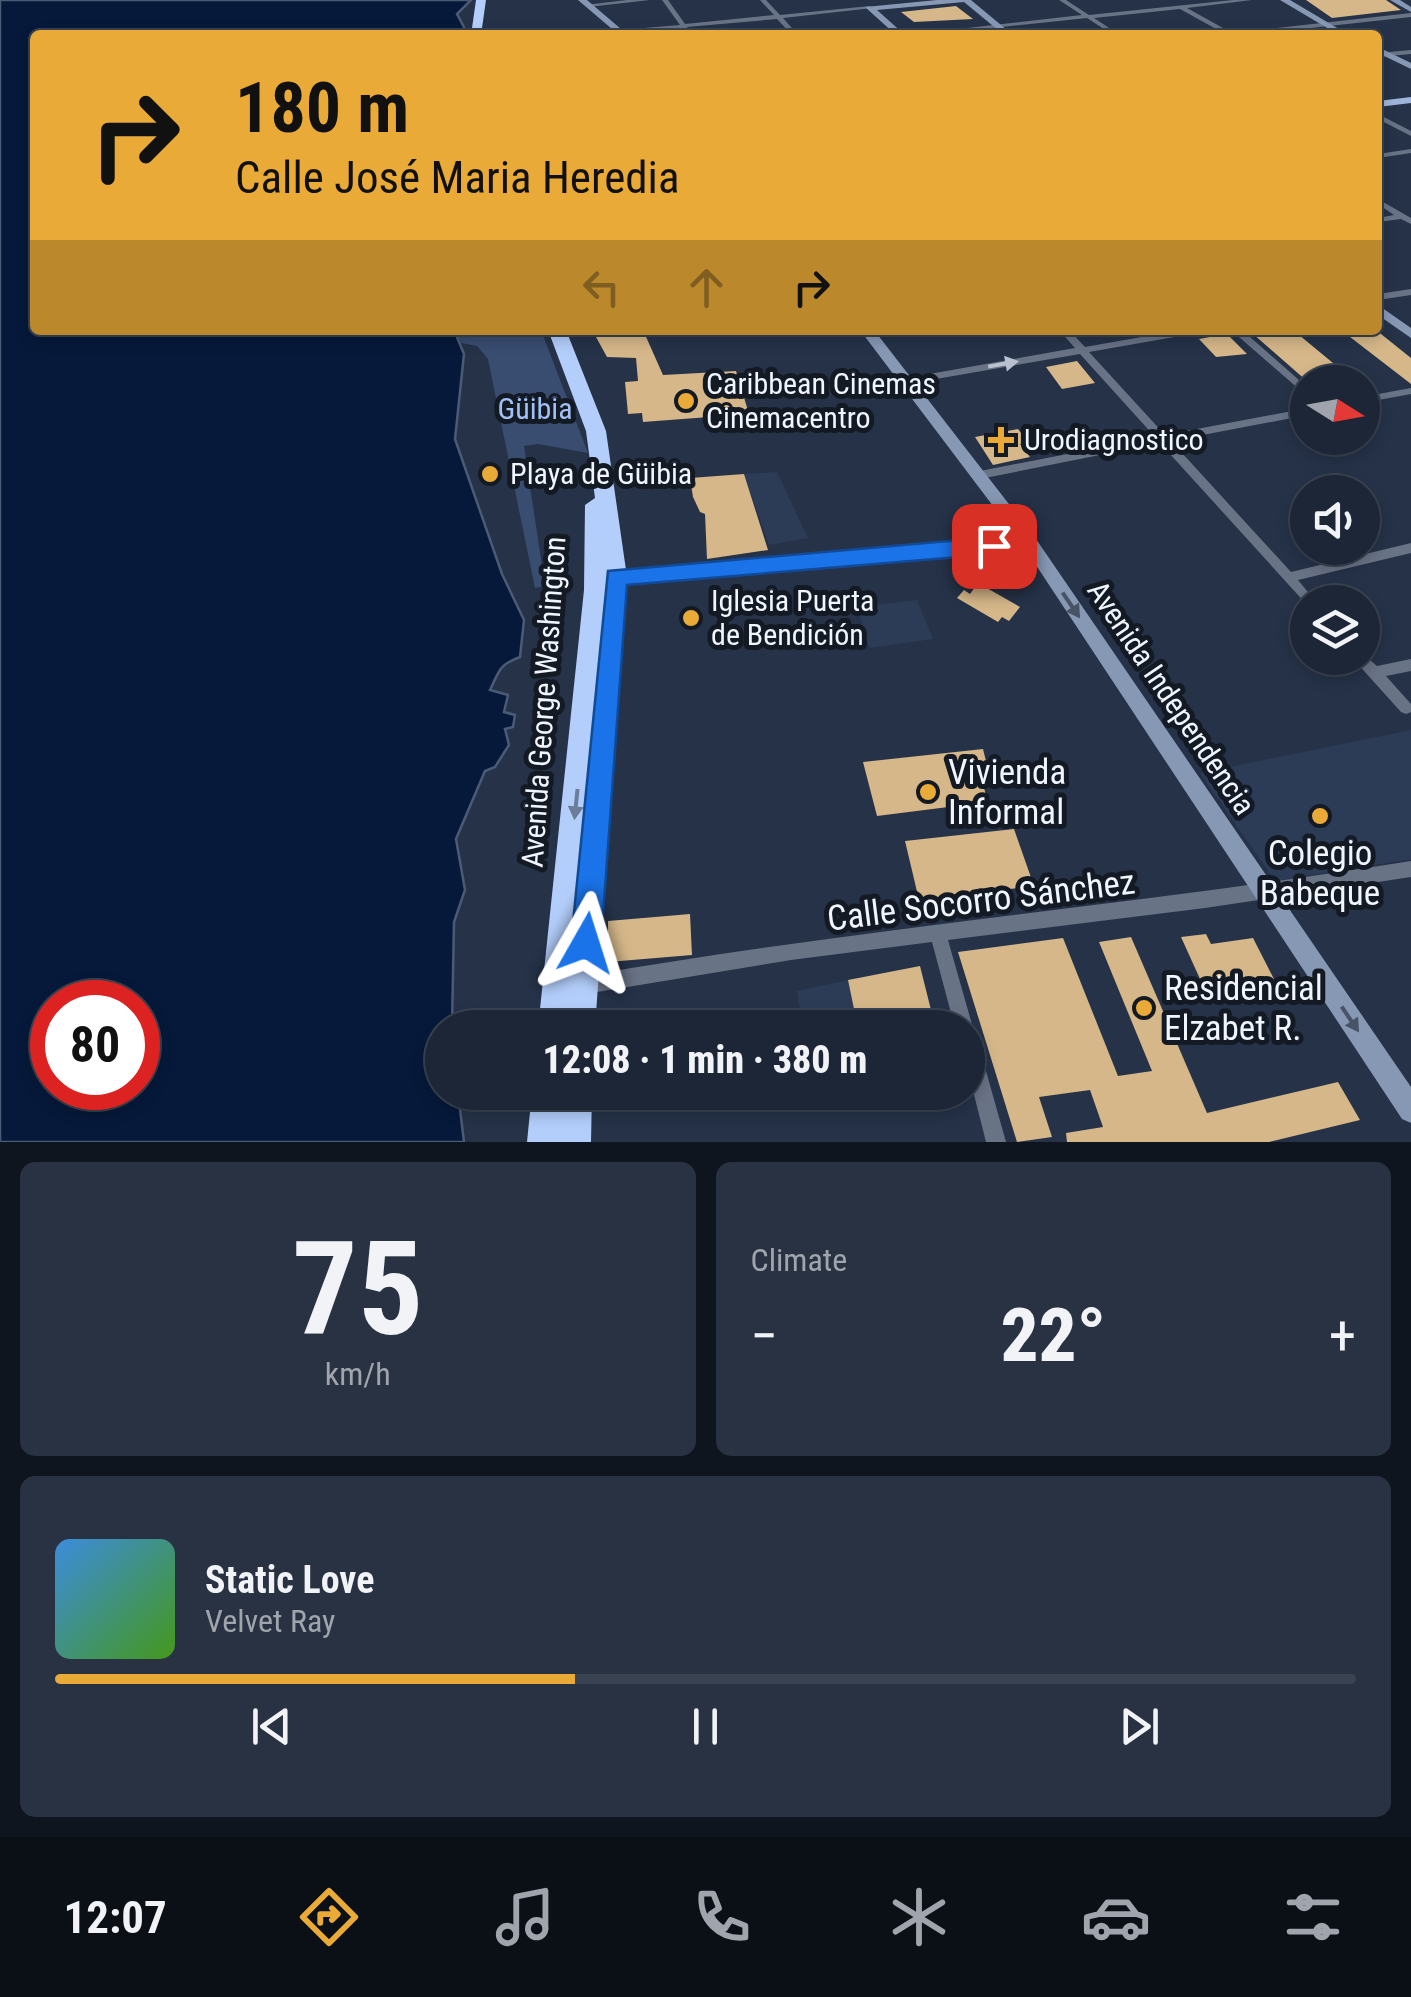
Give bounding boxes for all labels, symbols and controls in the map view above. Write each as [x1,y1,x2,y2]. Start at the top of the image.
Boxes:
text: 180 m [235,67,409,149]
icon: right [70,70,200,200]
text: Calle José Maria Heredia [235,151,680,204]
icon: left [574,260,629,315]
icon: ahead [679,260,734,315]
icon: right [784,260,839,315]
one-way arrow [988,356,1019,371]
north arrow [1290,365,1380,455]
map controls [1290,365,1380,675]
place label: Caribbean Cinemas Cinemacentro [706,366,936,435]
marker: Caribbean Cinemas Cinemacentro [675,390,697,412]
park label: Güibia [497,391,573,426]
place label: Urodiagnostico [1024,422,1204,457]
marker: Urodiagnostico [988,427,1014,453]
place label: Playa de Güibia [510,456,692,491]
marker: Playa de Güibia [479,463,501,485]
button: sound [1290,475,1380,565]
pin [952,504,1037,589]
icon: arrive [967,519,1022,574]
street label: Avenida George Washington [514,535,573,869]
street label: Avenida Independencia [1080,574,1262,821]
place label: Iglesia Puerta de Bendición [711,583,874,652]
button: layers [1290,585,1380,675]
one-way arrow [1062,591,1080,618]
marker: Iglesia Puerta de Bendición [680,607,702,629]
place label: Vivienda Informal [948,752,1066,833]
marker: Vivienda Informal [917,781,939,803]
one-way arrow [567,788,583,820]
marker: Colegio Babeque [1309,805,1331,827]
place label: Colegio Babeque [1260,833,1380,914]
street label: Calle Socorro Sánchez [825,861,1137,940]
position arrow [534,891,638,995]
place label: Residencial Elzabet R. [1164,968,1323,1049]
speed limit sign: 80 [30,980,160,1110]
marker: Residencial Elzabet R. [1133,997,1155,1019]
one-way arrow [1341,1006,1359,1033]
text: 12:08 · 1 min · 380 m [543,1038,867,1082]
text: 75 [292,1213,423,1366]
text: Climate [751,1241,847,1279]
text: 22° [1000,1291,1106,1379]
text: − [751,1304,778,1368]
text: + [1329,1304,1356,1368]
text: km/h [325,1355,391,1393]
text: Static Love [205,1558,374,1602]
text: Velvet Ray [205,1602,335,1640]
icon: previous [244,1699,299,1754]
icon: pause [678,1699,733,1754]
icon: next [1112,1699,1167,1754]
icon: directions [294,1882,364,1952]
icon: music [490,1882,560,1952]
icon: phone [687,1882,757,1952]
icon: climate [884,1882,954,1952]
icon: car [1081,1882,1151,1952]
icon: filters [1278,1882,1348,1952]
text: 12:07 [63,1891,167,1944]

